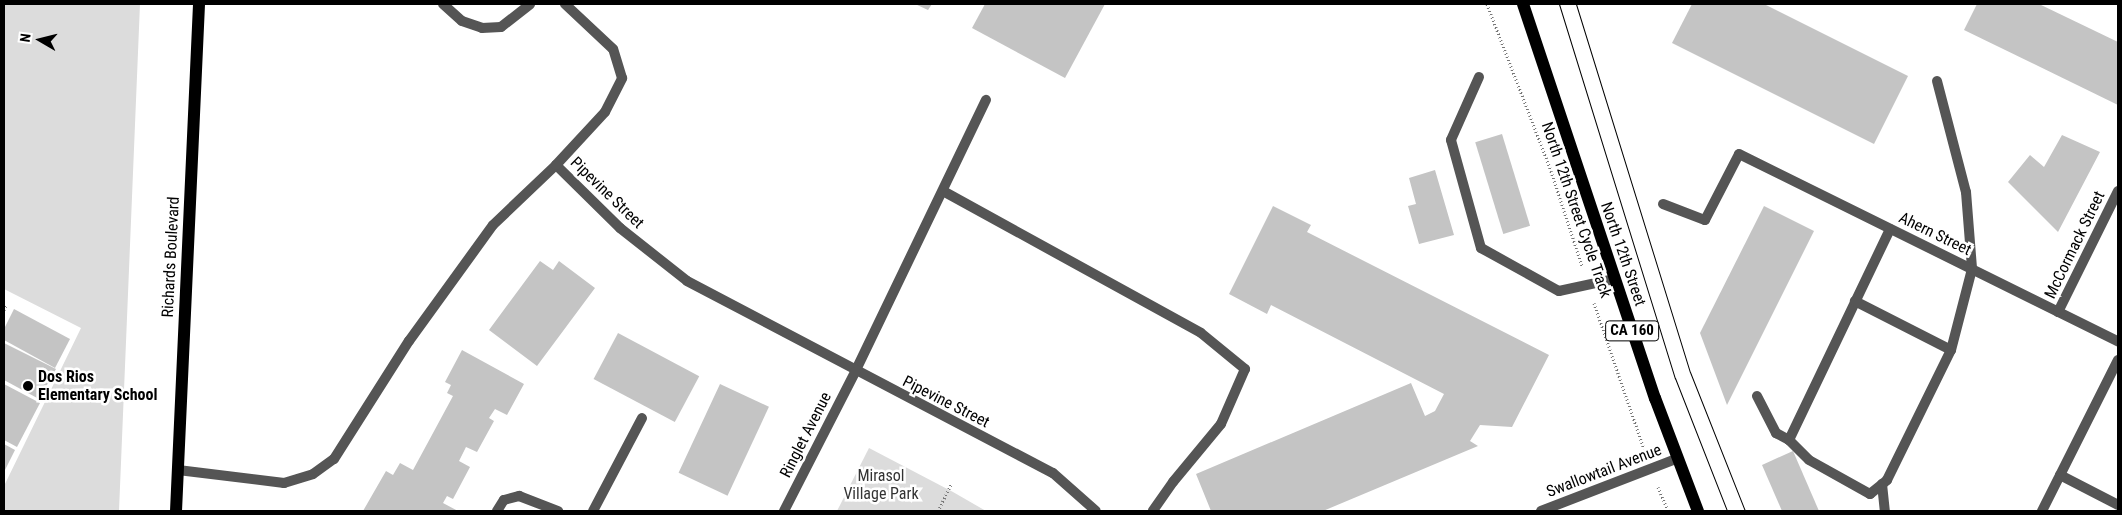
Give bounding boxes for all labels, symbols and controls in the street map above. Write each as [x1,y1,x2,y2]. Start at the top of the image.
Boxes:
north arrow [15,15,65,65]
text: N [17,33,34,43]
street label: North 12th Street Cycle Track [1537,119,1615,301]
street label: Pipevine Street [566,153,648,233]
street label: McCormack Street [2041,188,2109,302]
street label: Richards Boulevard [158,196,184,318]
street label: North 12th Street [1596,199,1650,309]
street label: Ahern Street [1896,208,1974,260]
road number: CA 160 [1604,318,1660,344]
place label: Dos Rios Elementary School [38,367,157,405]
street label: Pipevine Street [899,372,993,432]
marker: Dos Rios Elementary School [22,380,34,392]
street label: Ringlet Avenue [776,389,836,481]
street label: Swallowtail Avenue [1544,440,1664,502]
park label: Mirasol Village Park [843,466,919,504]

